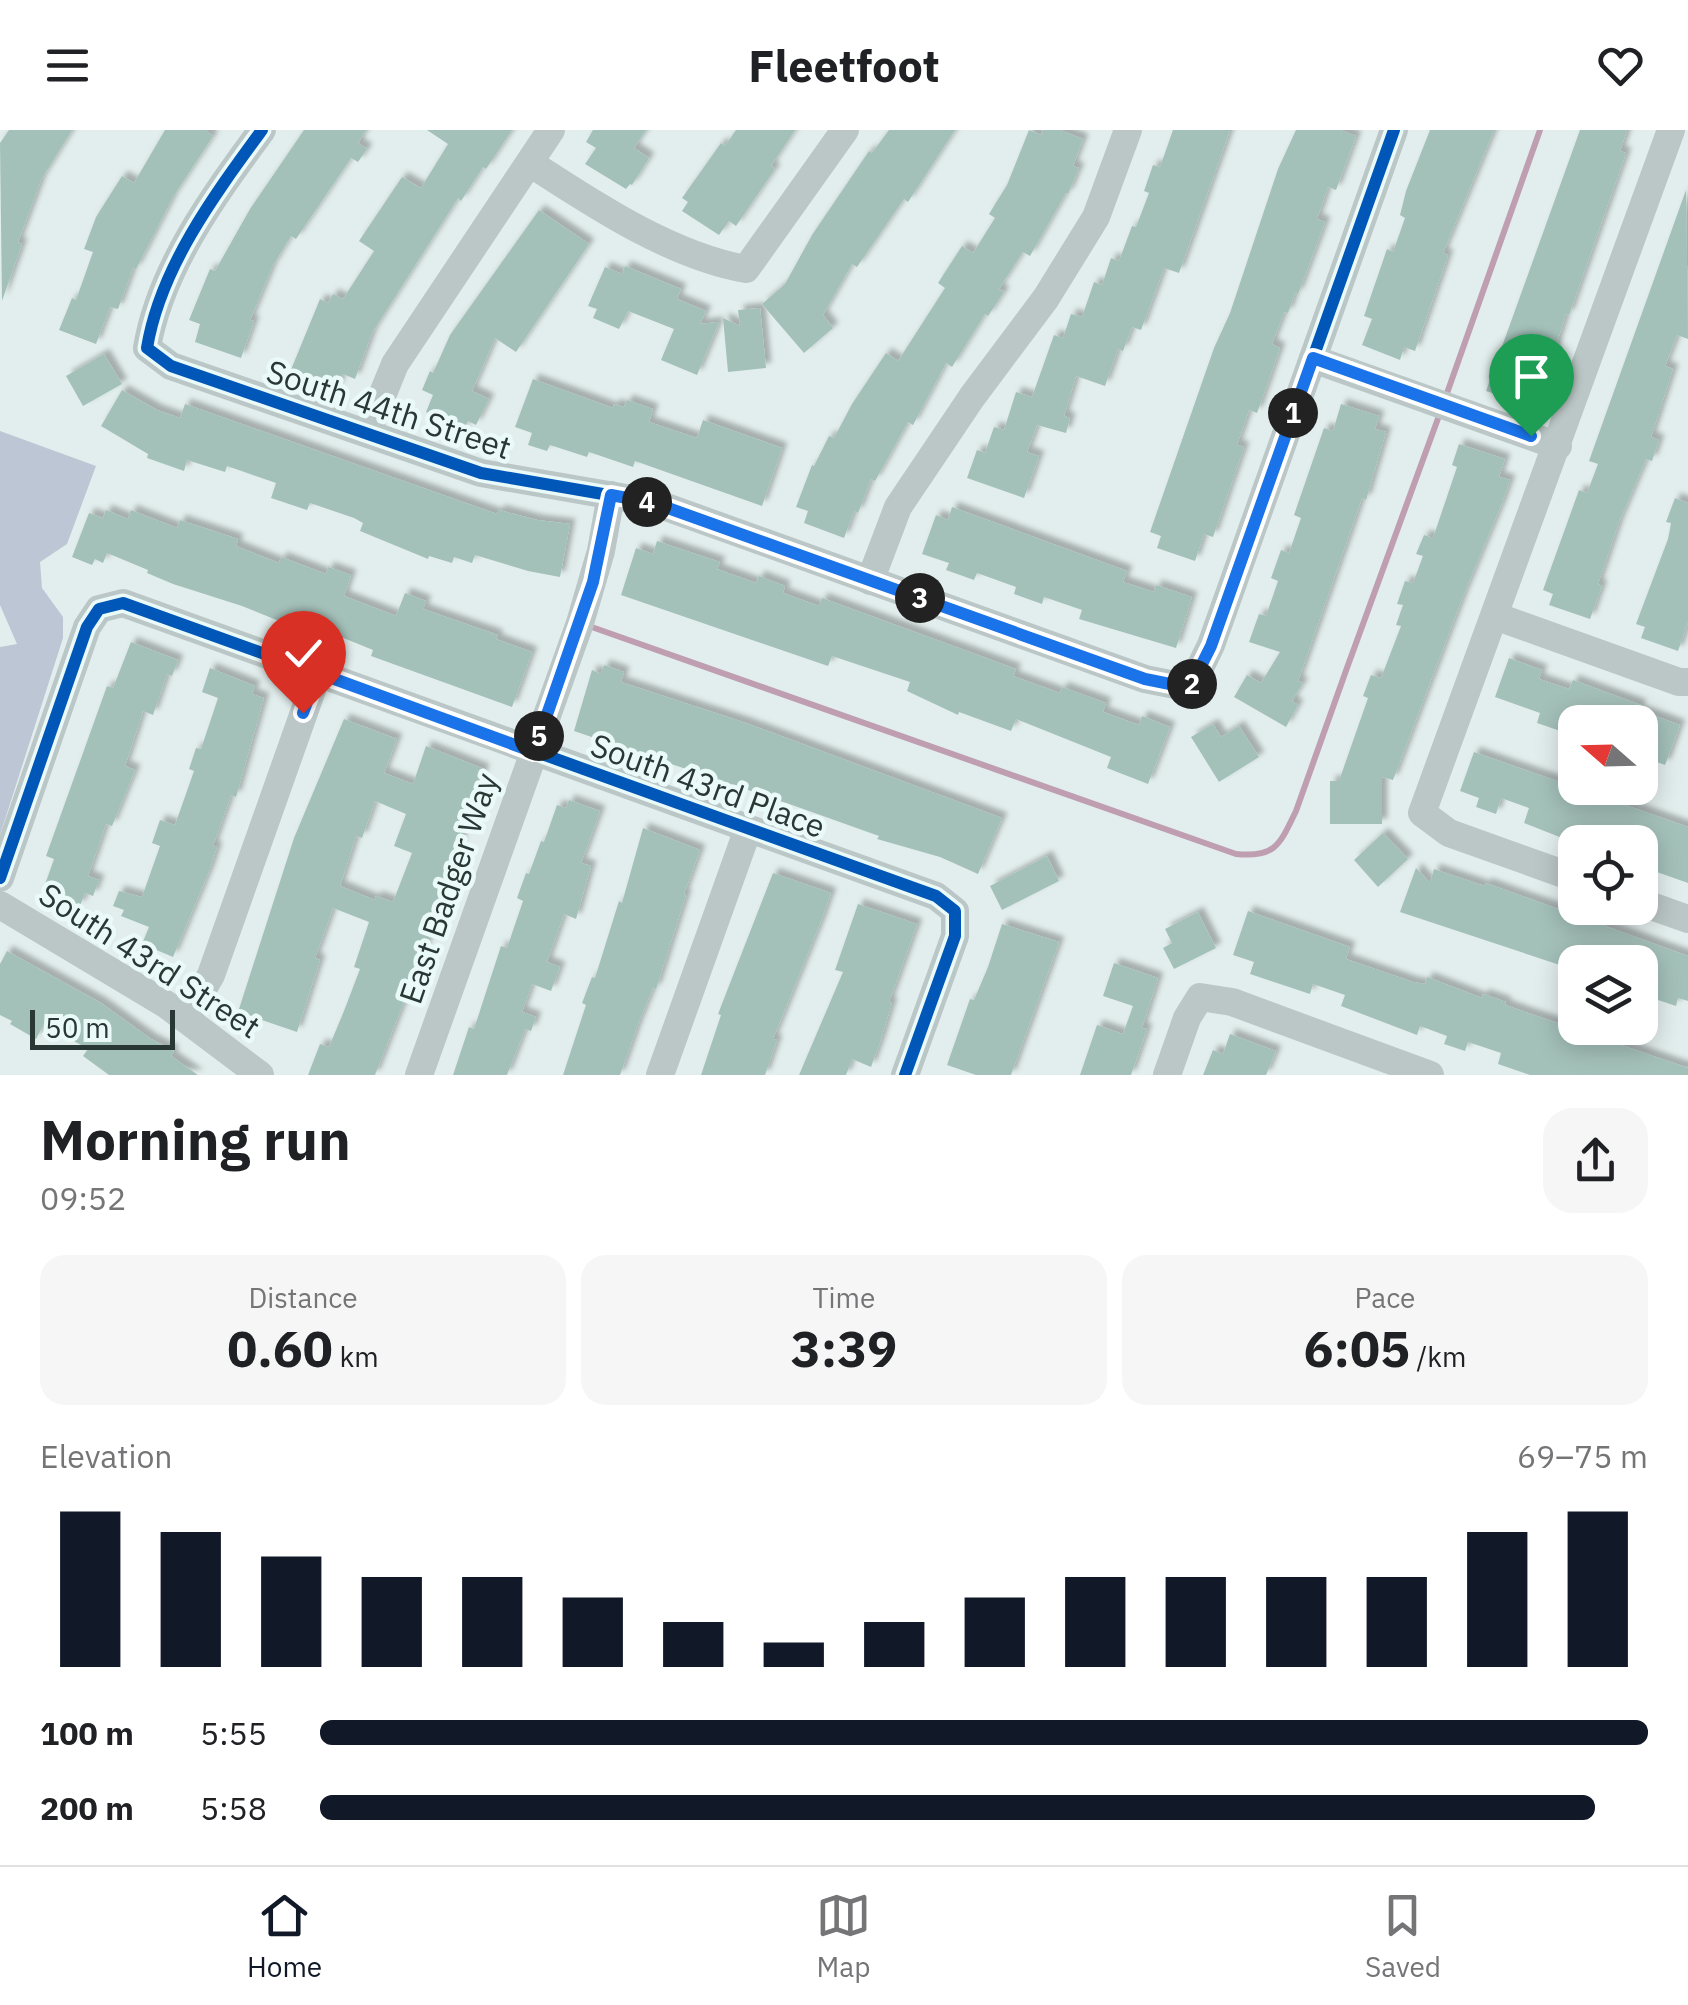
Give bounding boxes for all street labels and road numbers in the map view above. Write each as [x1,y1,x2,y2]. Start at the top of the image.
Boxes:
street label: South 44th Street [261,350,517,468]
street label: South 43rd Place [585,723,831,847]
street label: East Badger Way [389,767,507,1009]
street label: South 43rd Street [31,873,269,1047]

